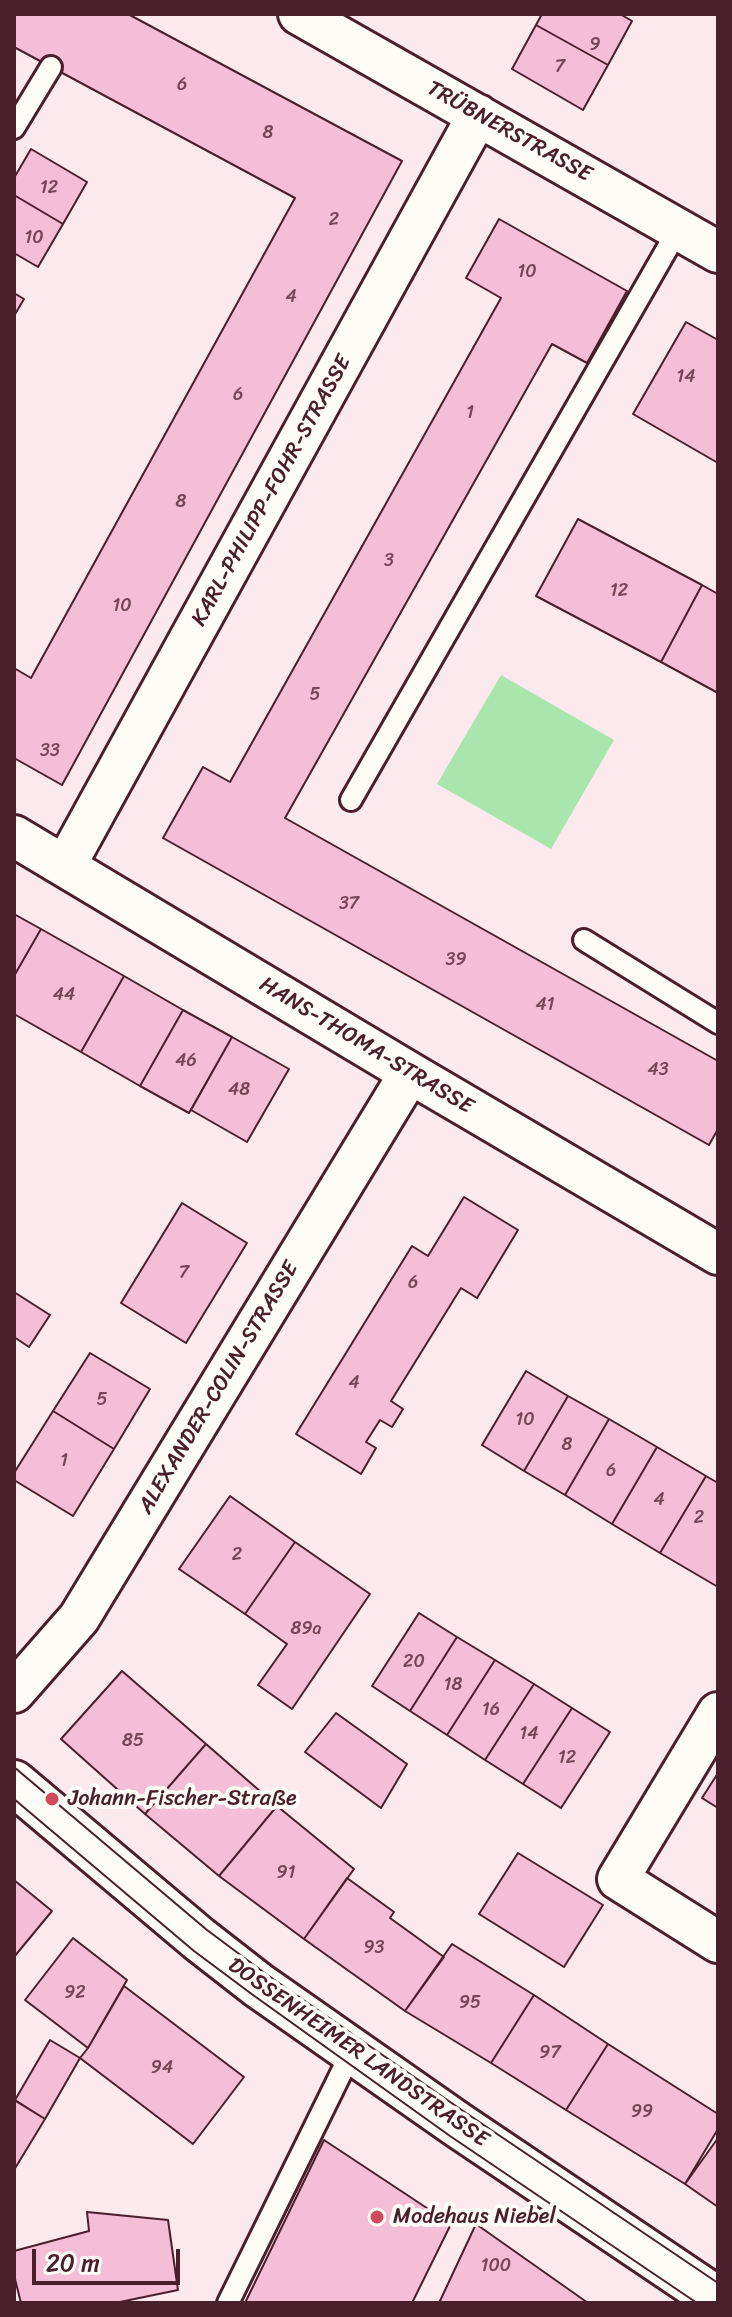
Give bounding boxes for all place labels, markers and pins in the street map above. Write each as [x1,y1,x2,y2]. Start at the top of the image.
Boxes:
place label: Johann-Fischer-Straße [68,1786,297,1812]
marker: Johann-Fischer-Straße [43,1790,61,1808]
place label: Modehaus Niebel [393,2204,556,2230]
marker: Modehaus Niebel [368,2208,386,2226]

